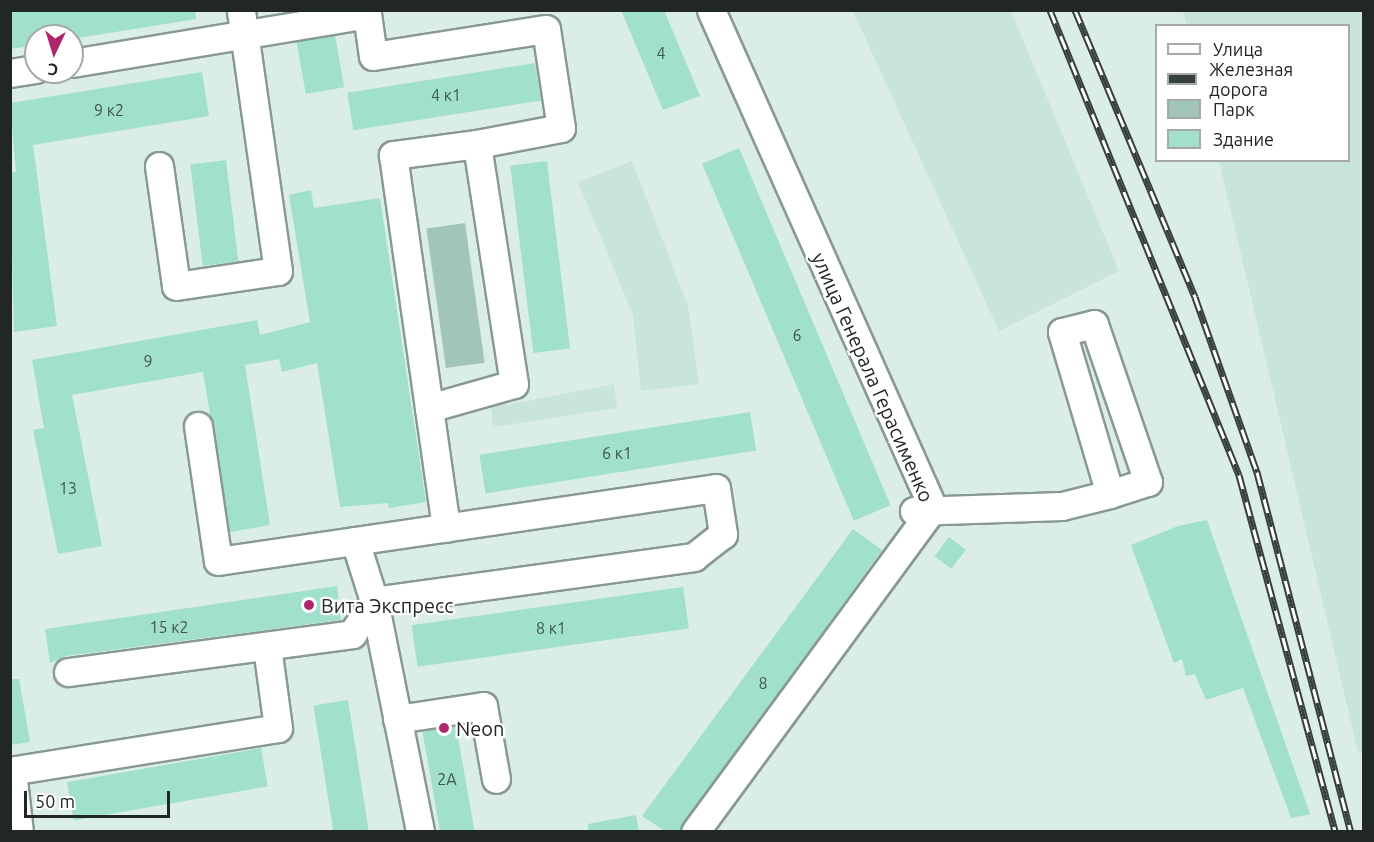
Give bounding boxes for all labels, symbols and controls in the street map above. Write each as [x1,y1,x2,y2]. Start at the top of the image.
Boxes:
north arrow [24,24,84,84]
legend [1155,24,1350,162]
text: Улица [1213,39,1263,59]
house number: 4 [656,43,666,63]
text: Железная дорога [1209,59,1293,99]
text: С [47,61,59,79]
house number: 4 к1 [431,85,461,105]
text: Парк [1213,99,1254,119]
house number: 9 к2 [94,100,124,120]
text: Здание [1213,129,1274,149]
street label: улица Генерала Герасименко [807,249,939,505]
house number: 6 [792,325,802,345]
house number: 9 [143,351,153,371]
house number: 6 к1 [602,443,632,463]
house number: 13 [59,478,77,498]
place label: Вита Экспресс [321,593,454,617]
marker: Вита Экспресс [302,598,316,612]
house number: 15 к2 [150,617,188,637]
house number: 8 к1 [536,618,566,638]
house number: 8 [758,673,768,693]
place label: Neon [456,716,504,740]
marker: Neon [437,721,451,735]
house number: 2А [437,769,457,789]
scale bar [27,779,172,817]
text: 50 m [35,791,75,811]

